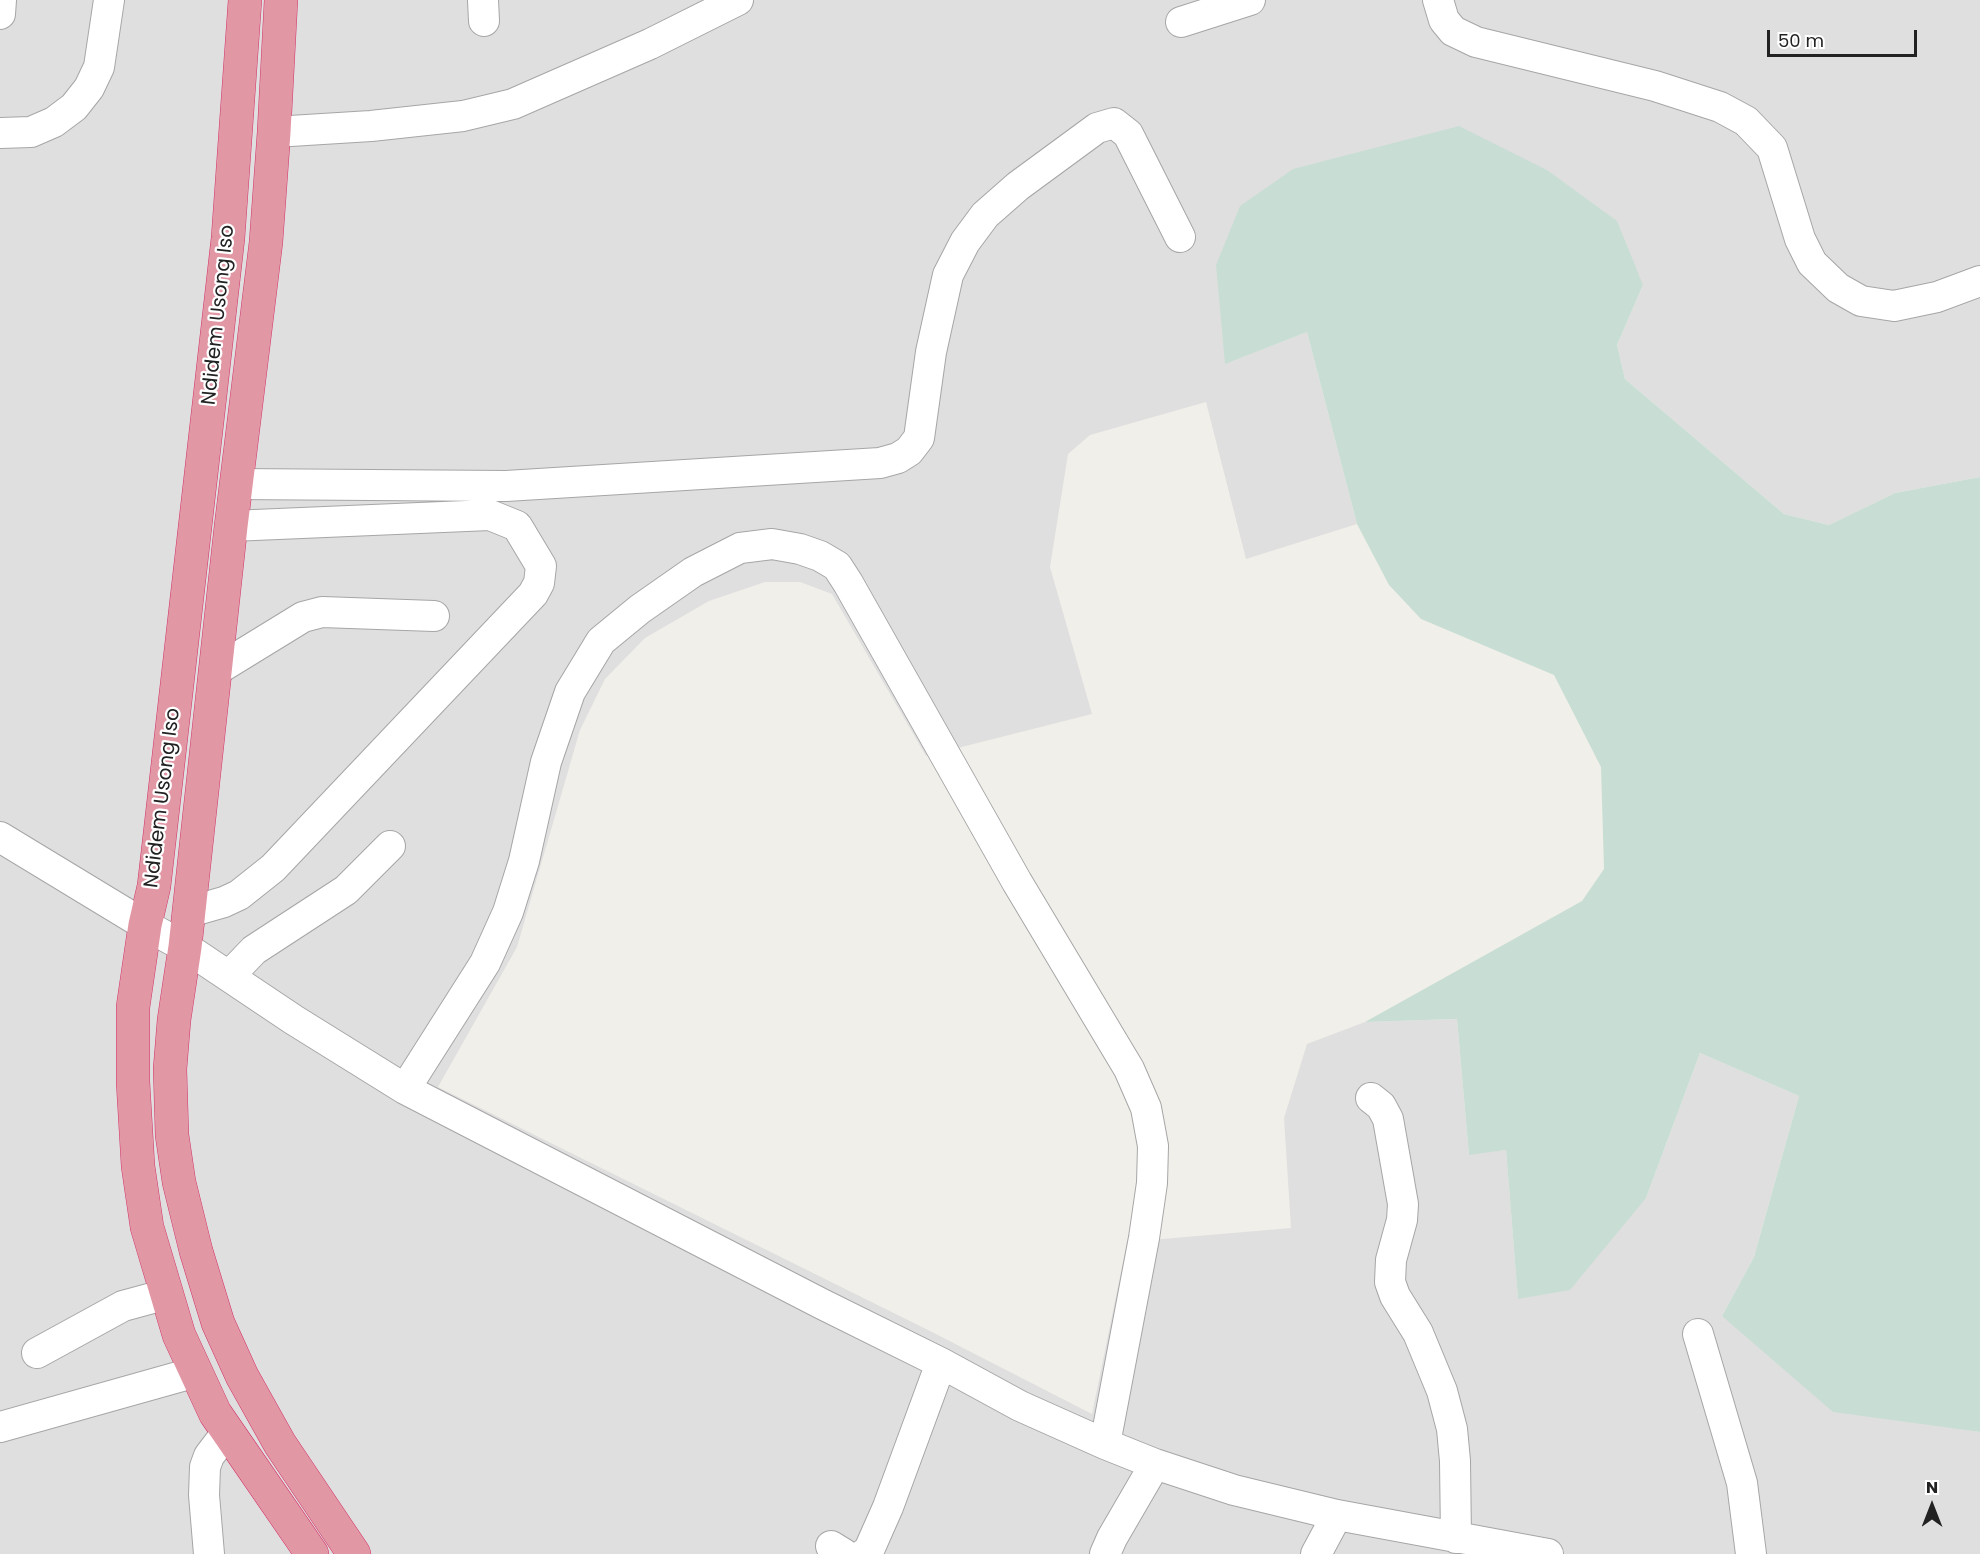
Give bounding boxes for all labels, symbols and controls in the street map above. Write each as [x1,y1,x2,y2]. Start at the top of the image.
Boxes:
scale bar [1770,18,1920,56]
text: 50 m [1778,28,1824,53]
street label: Ndidem Usong Iso [198,224,240,406]
street label: Ndidem Usong Iso [140,707,186,889]
north arrow [1902,1476,1962,1536]
text: N [1926,1476,1938,1499]

